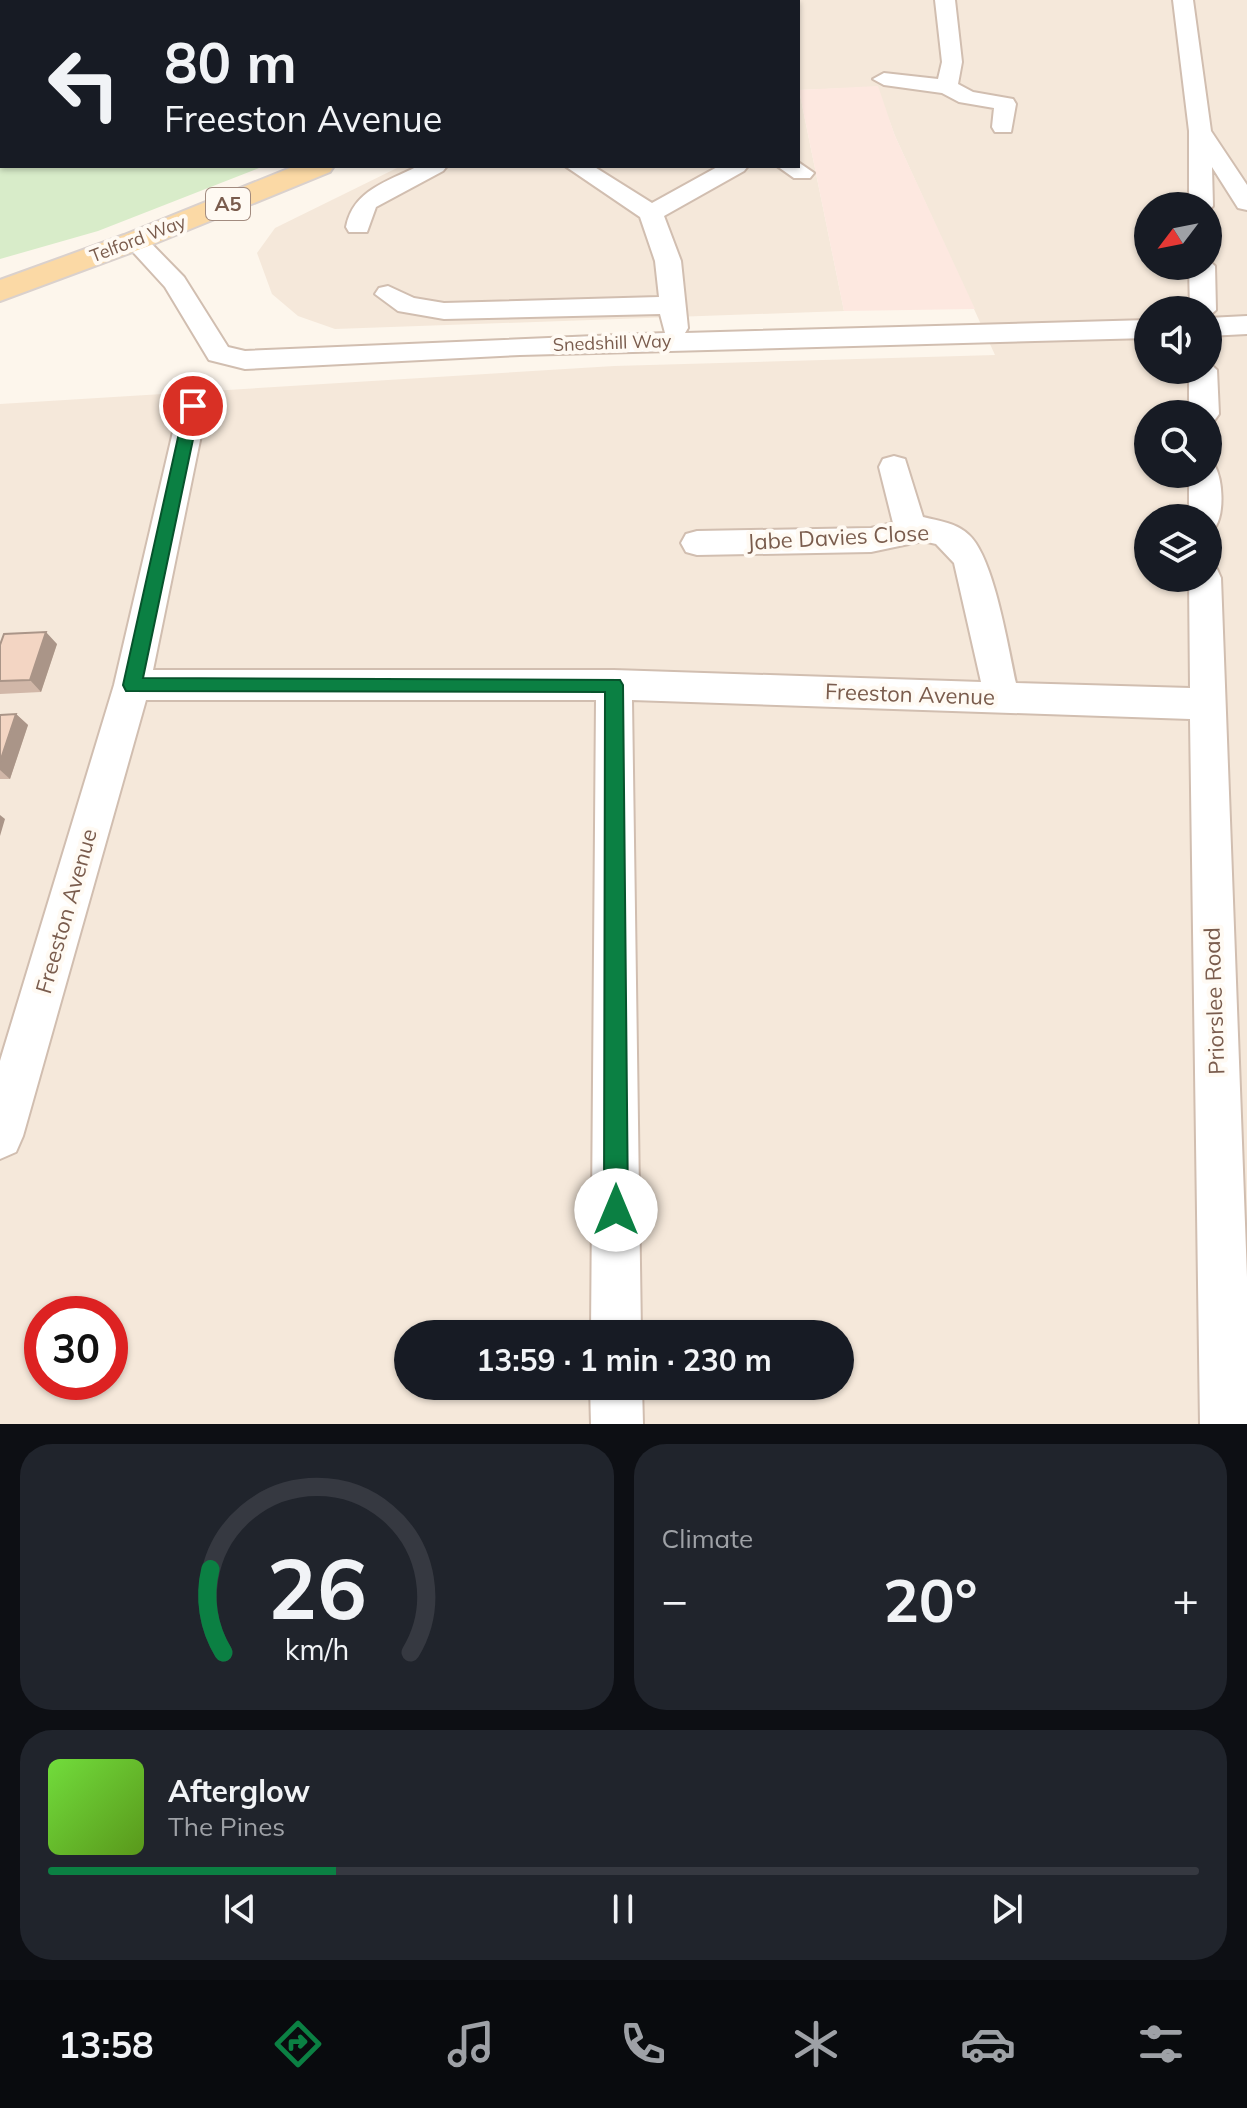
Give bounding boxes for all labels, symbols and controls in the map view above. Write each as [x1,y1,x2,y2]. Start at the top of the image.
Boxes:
text: 80 m [164,27,297,97]
icon: left [32,32,136,136]
text: Freeston Avenue [164,96,442,141]
road number: A5 [206,188,250,220]
north arrow [1134,192,1222,280]
map controls [1134,192,1222,592]
street label: Telford Way [87,210,189,267]
button: sound [1134,296,1222,384]
street label: Snedshill Way [552,329,672,356]
pin [159,372,227,440]
icon: arrive [171,384,215,428]
button: search [1134,400,1222,488]
button: layers [1134,504,1222,592]
street label: Jabe Davies Close [746,518,930,556]
street label: Freeston Avenue [824,677,996,711]
street label: Freeston Avenue [29,825,103,997]
street label: Priorslee Road [1197,927,1231,1075]
position arrow [574,1168,658,1252]
speed limit sign: 30 [24,1296,128,1400]
text: 13:59 · 1 min · 230 m [476,1341,772,1379]
text: Climate [662,1522,753,1555]
text: 26 [267,1535,367,1640]
text: 20° [883,1562,978,1637]
text: − [662,1572,688,1627]
text: + [1173,1572,1199,1627]
text: km/h [284,1631,349,1667]
text: Afterglow [168,1772,310,1810]
text: The Pines [168,1810,285,1843]
icon: previous [218,1887,262,1931]
icon: pause [601,1887,645,1931]
icon: next [985,1887,1029,1931]
icon: directions [270,2016,326,2072]
icon: music [443,2016,499,2072]
icon: phone [615,2016,671,2072]
icon: climate [788,2016,844,2072]
icon: car [960,2016,1016,2072]
icon: filters [1133,2016,1189,2072]
text: 13:58 [58,2022,154,2067]

